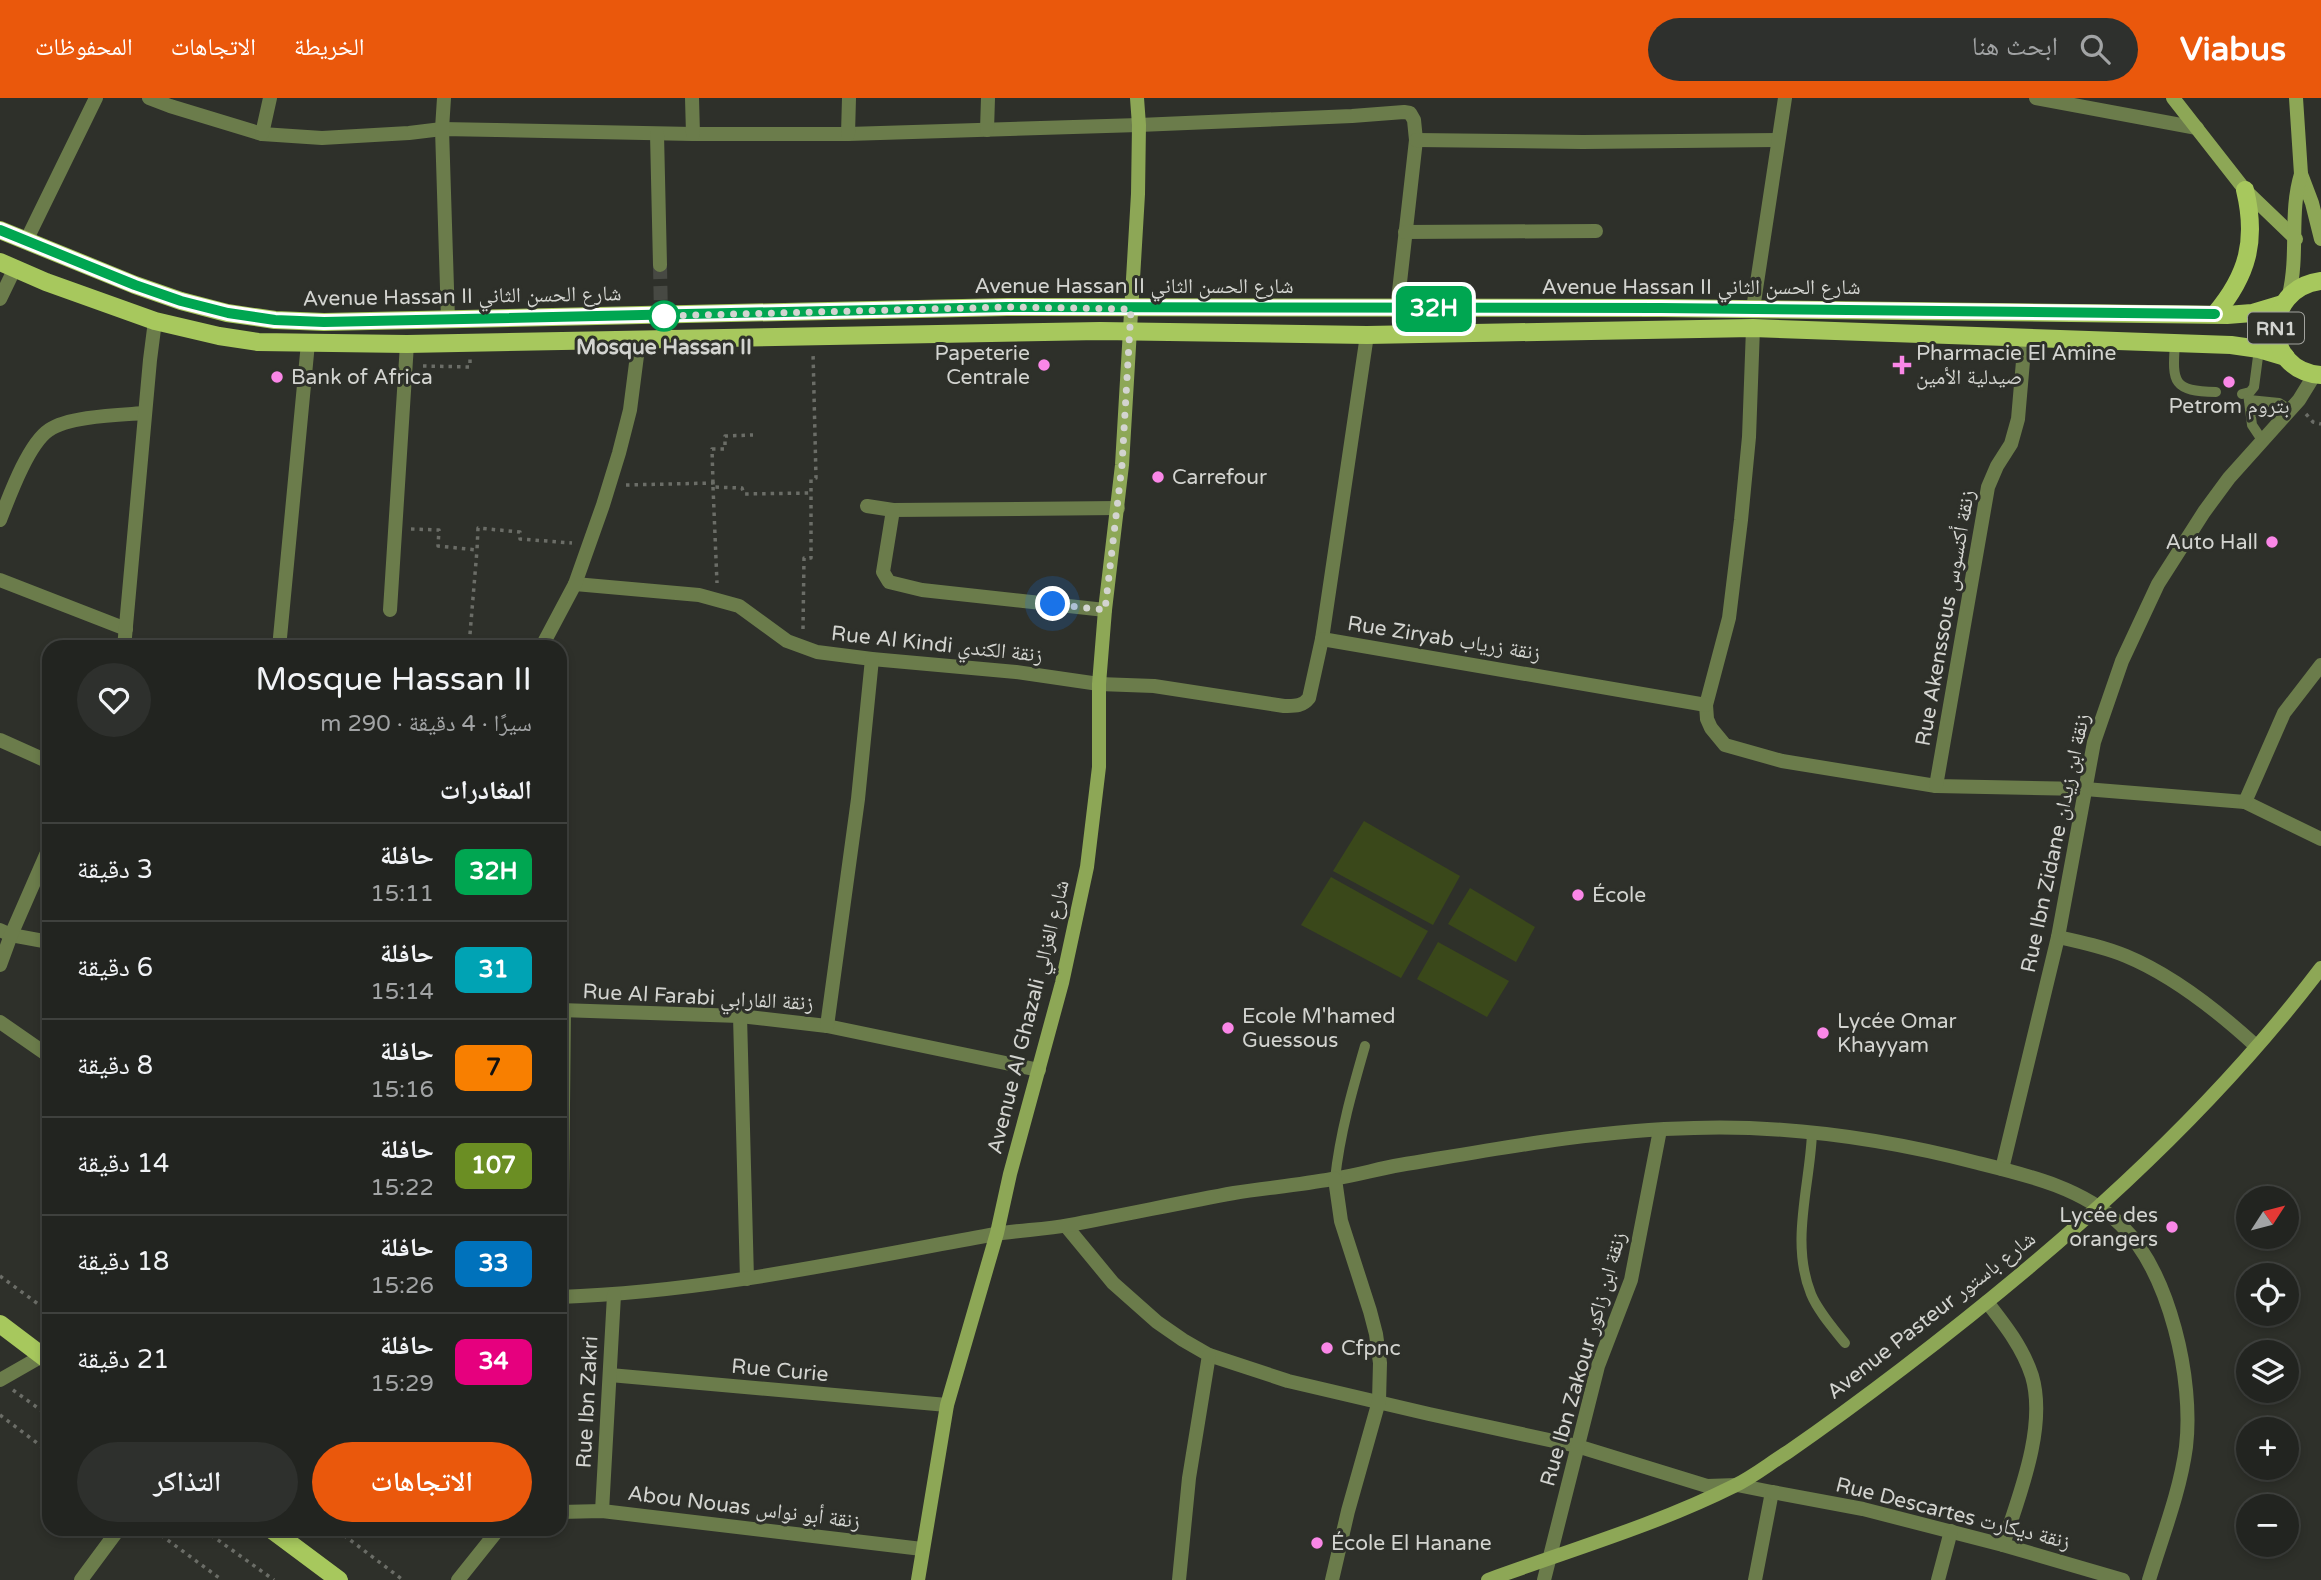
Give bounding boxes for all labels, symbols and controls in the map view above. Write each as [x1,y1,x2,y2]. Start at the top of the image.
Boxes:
search box [1648,18,2138,81]
icon: search [2076,30,2114,68]
text: Viabus [2180,30,2286,69]
text: ابحث هنا [1972,31,2058,62]
text: المحفوظات [35,33,133,62]
text: الاتجاهات [171,33,256,62]
text: الخريطة [294,33,365,62]
street label: Avenue Hassan II شارع الحسن الثاني [975,274,1293,302]
street label: Avenue Hassan II شارع الحسن الثاني [1542,275,1860,303]
street label: Avenue Hassan II شارع الحسن الثاني [302,281,622,315]
line badge: 32H [1394,286,1474,332]
text: 32H [1410,294,1458,323]
marker: Mosque Hassan II [649,301,679,331]
road number: RN1 [2248,312,2304,344]
place label: Mosque Hassan II [576,335,752,360]
place label: Papeterie Centrale [935,341,1030,390]
place label: Pharmacie El Amine صيدلية الأمين [1916,341,2116,390]
marker: Papeterie Centrale [1036,357,1052,373]
marker: Pharmacie El Amine صيدلية الأمين [1894,357,1910,373]
place label: Bank of Africa [291,365,433,390]
marker: Bank of Africa [269,369,285,385]
marker: Petrom بتروم [2221,374,2237,390]
place label: Petrom بتروم [2169,394,2289,420]
place label: Carrefour [1172,465,1267,490]
marker: Carrefour [1150,469,1166,485]
street label: Rue Akenssous زنقة أكنسوس [1910,488,1980,748]
place label: Auto Hall [2166,530,2258,555]
marker: Auto Hall [2264,534,2280,550]
your location [1035,586,1070,621]
street label: Rue Ziryab زنقة زرياب [1346,611,1542,666]
street label: Rue Al Kindi زنقة الكندي [830,621,1044,671]
text: Mosque Hassan II [255,660,532,699]
button: heart [77,663,151,737]
text: سيرًا · 4 دقيقة · 290 m [320,710,532,738]
street label: Rue Ibn Zidane زنقة ابن زيدان [2016,711,2095,975]
text: المغادرات [440,775,532,806]
text: حافلة [380,840,434,871]
text: 3 دقيقة [77,854,153,885]
text: 32H [469,857,518,886]
street label: Avenue Al Ghazali شارع الغزالي [982,878,1078,1157]
text: 15:11 [370,880,434,908]
place label: École [1592,883,1646,908]
marker: École [1570,887,1586,903]
text: حافلة [380,938,434,969]
text: 6 دقيقة [77,952,153,983]
text: 31 [478,955,509,984]
text: 15:14 [370,978,434,1006]
street label: Rue Al Farabi زنقة الفارابي [582,979,814,1019]
place label: Ecole M'hamed Guessous [1242,1004,1396,1053]
place label: Lycée Omar Khayyam [1837,1009,1957,1058]
marker: Ecole M'hamed Guessous [1220,1020,1236,1036]
marker: Lycée Omar Khayyam [1815,1025,1831,1041]
text: حافلة [380,1036,434,1067]
text: 8 دقيقة [77,1050,153,1081]
text: 7 [486,1053,501,1082]
text: 15:16 [370,1076,434,1104]
text: حافلة [380,1134,434,1165]
text: 14 دقيقة [77,1148,169,1179]
text: 107 [471,1151,516,1180]
text: 15:22 [370,1174,434,1202]
north arrow [2236,1186,2300,1250]
map controls [2236,1186,2299,1557]
place label: Lycée des orangers [2059,1203,2158,1252]
marker: Lycée des orangers [2164,1219,2180,1235]
street label: Avenue Pasteur شارع باستور [1822,1226,2041,1405]
street label: Rue Ibn Zakour زنقة ابن زاكور [1535,1229,1632,1489]
text: حافلة [380,1232,434,1263]
text: 18 دقيقة [77,1246,169,1277]
text: 33 [478,1249,509,1278]
button: locate [2236,1263,2299,1326]
text: 15:26 [370,1272,434,1300]
text: حافلة [380,1330,434,1361]
street label: Rue Ibn Zakri [572,1335,603,1469]
place label: Cfpnc [1341,1336,1401,1361]
marker: Cfpnc [1319,1340,1335,1356]
button: layers [2236,1340,2299,1403]
text: 21 دقيقة [77,1344,169,1375]
text: 34 [478,1347,509,1376]
street label: Rue Curie [730,1354,830,1387]
text: 15:29 [370,1370,434,1398]
button: + [2236,1417,2299,1480]
button: التذاكر [77,1442,298,1522]
button: الاتجاهات [312,1442,532,1522]
street label: Rue Descartes زنقة ديكارت [1833,1472,2073,1555]
street label: Abou Nouas زنقة أبو نواس [626,1480,862,1534]
button: − [2236,1494,2299,1557]
place label: École El Hanane [1331,1531,1492,1556]
marker: École El Hanane [1309,1535,1325,1551]

